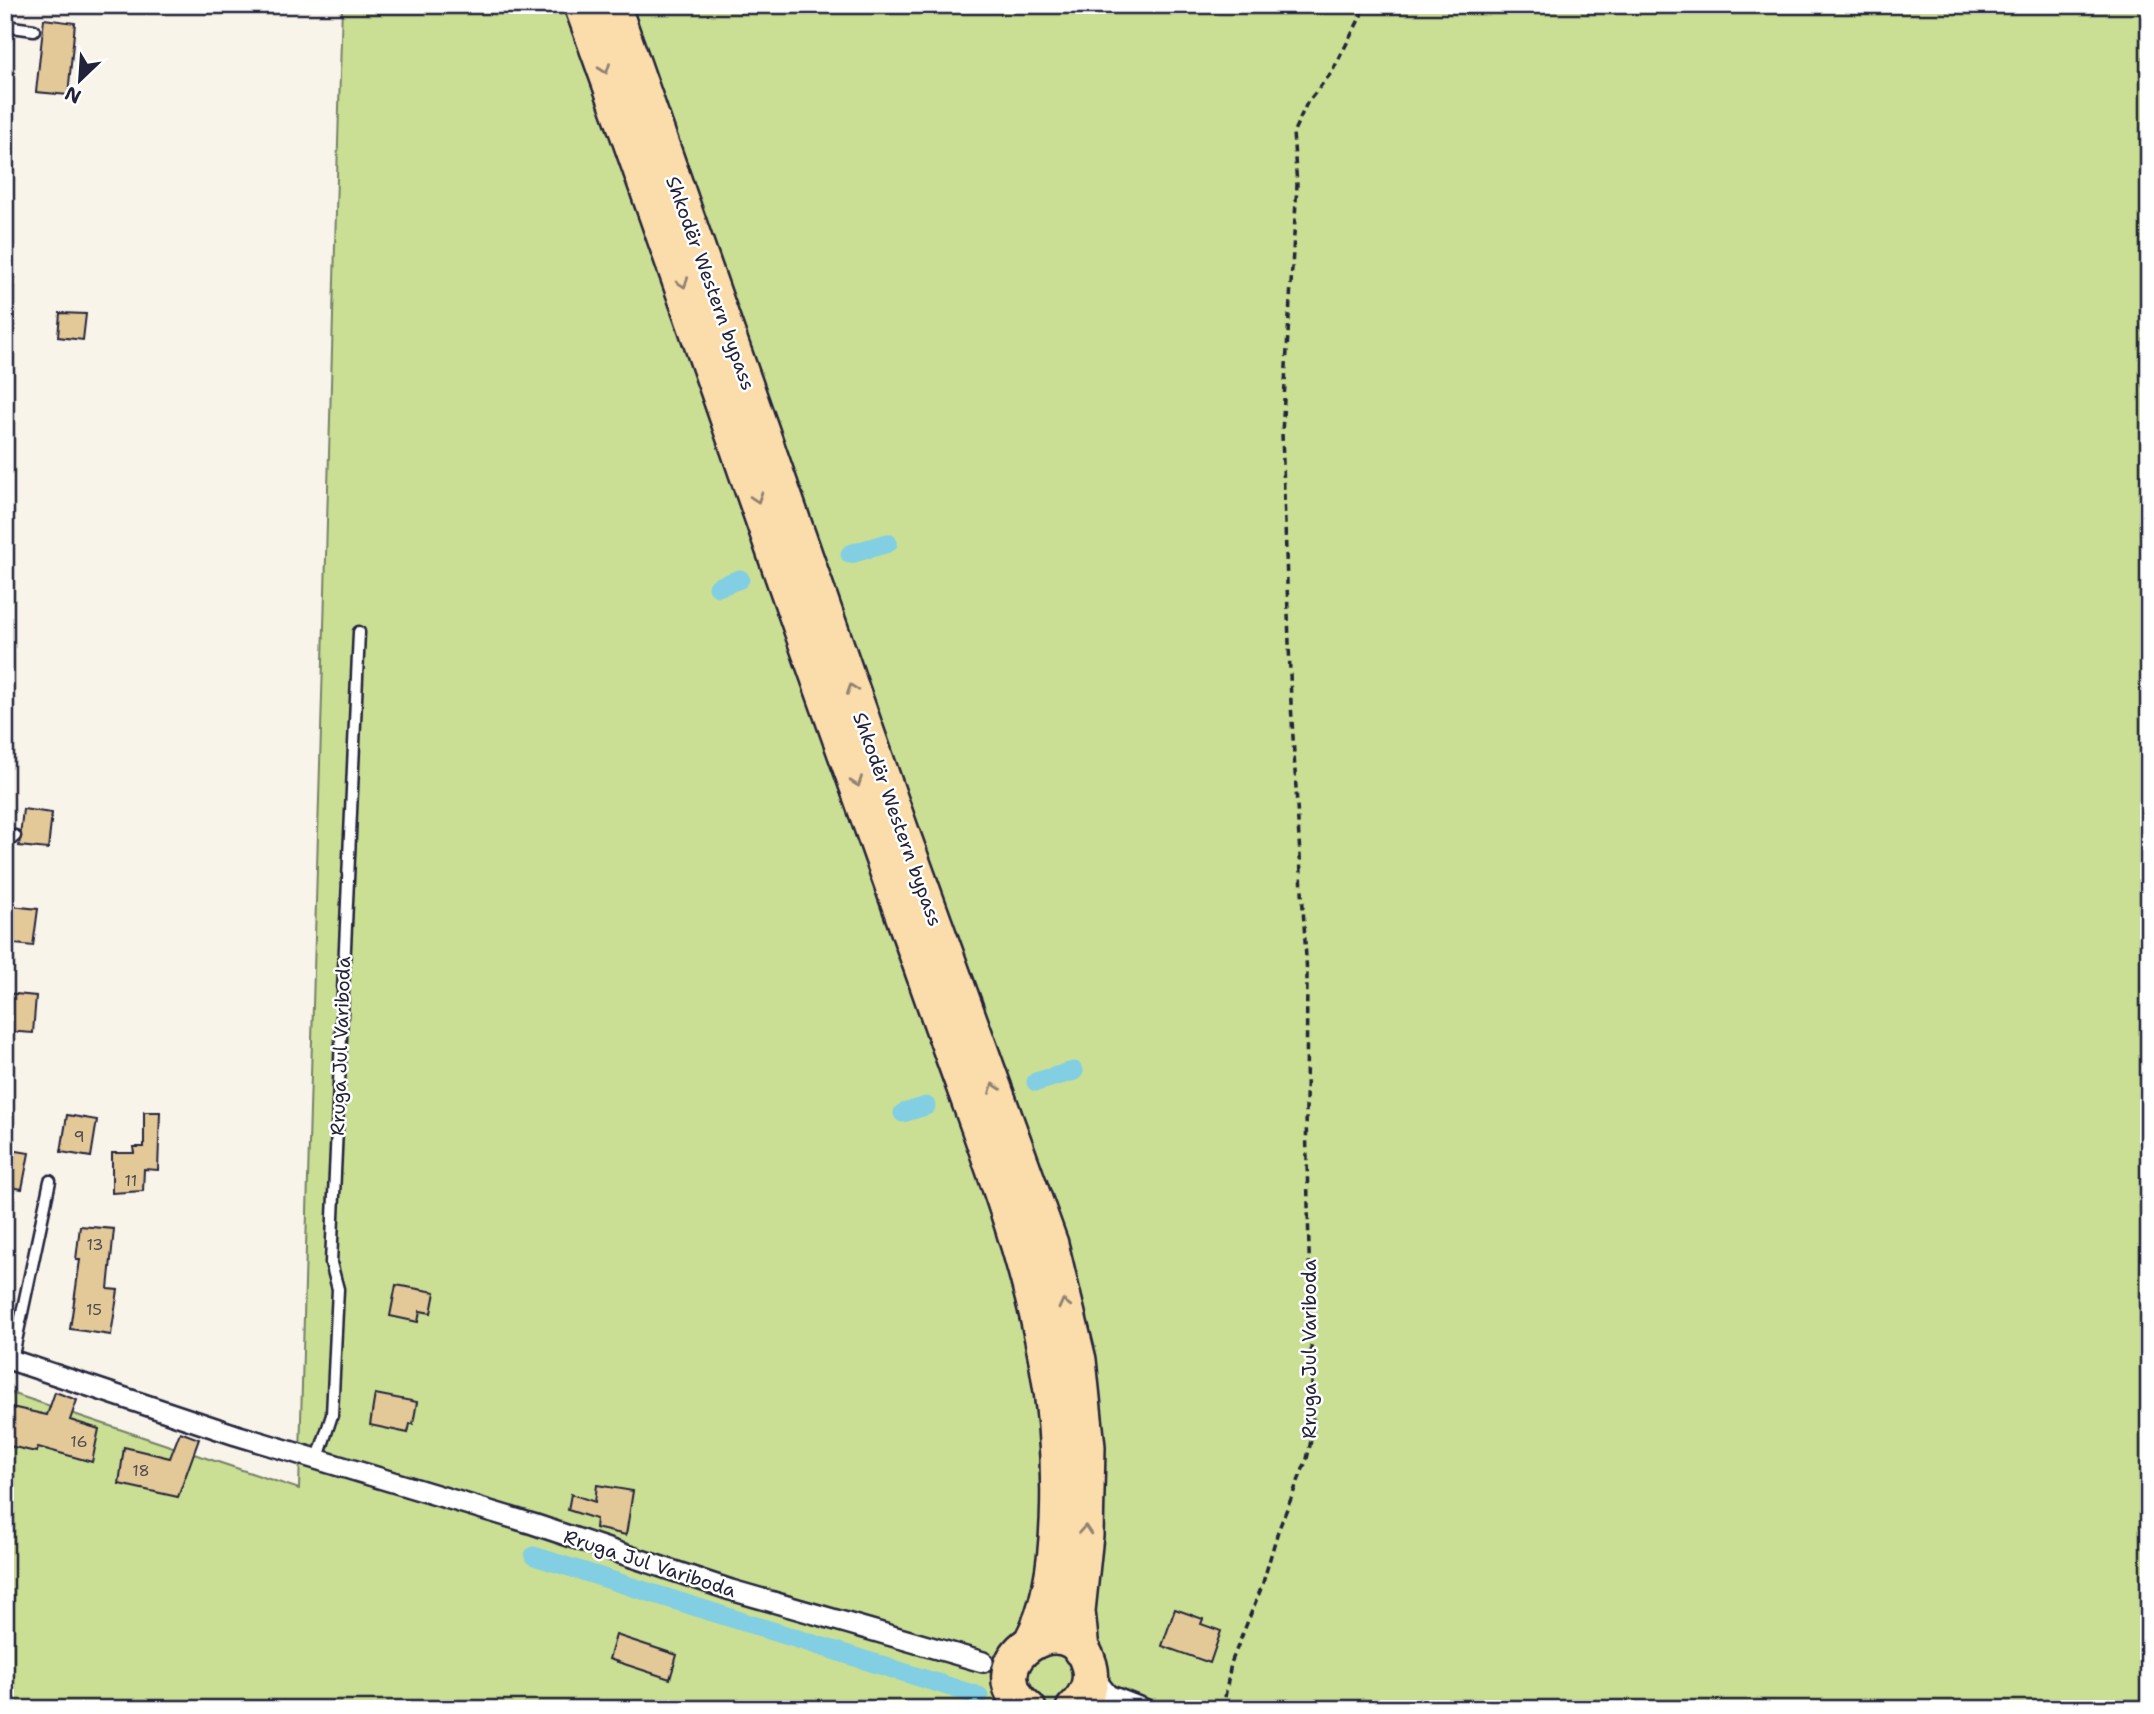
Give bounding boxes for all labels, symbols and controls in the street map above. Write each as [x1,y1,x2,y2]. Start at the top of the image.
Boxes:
north arrow [46,46,116,116]
one-way arrow [597,63,611,75]
text: N [61,80,85,109]
street label: Shkodër Western bypass [660,173,761,394]
one-way arrow [675,276,689,289]
one-way arrow [749,492,763,504]
one-way arrow [846,684,860,696]
street label: Shkodër Western bypass [847,709,948,930]
one-way arrow [848,776,862,788]
street label: Rruga Jul Variboda [325,956,356,1136]
one-way arrow [988,1083,1002,1095]
house number: 9 [73,1126,85,1147]
house number: 11 [125,1170,137,1191]
house number: 13 [86,1234,104,1255]
street label: Rruga Jul Variboda [1297,1259,1322,1439]
one-way arrow [1058,1298,1072,1310]
house number: 15 [86,1299,102,1320]
house number: 16 [70,1431,88,1452]
house number: 18 [132,1460,150,1481]
street label: Rruga Jul Variboda [561,1524,739,1603]
one-way arrow [1077,1524,1092,1535]

